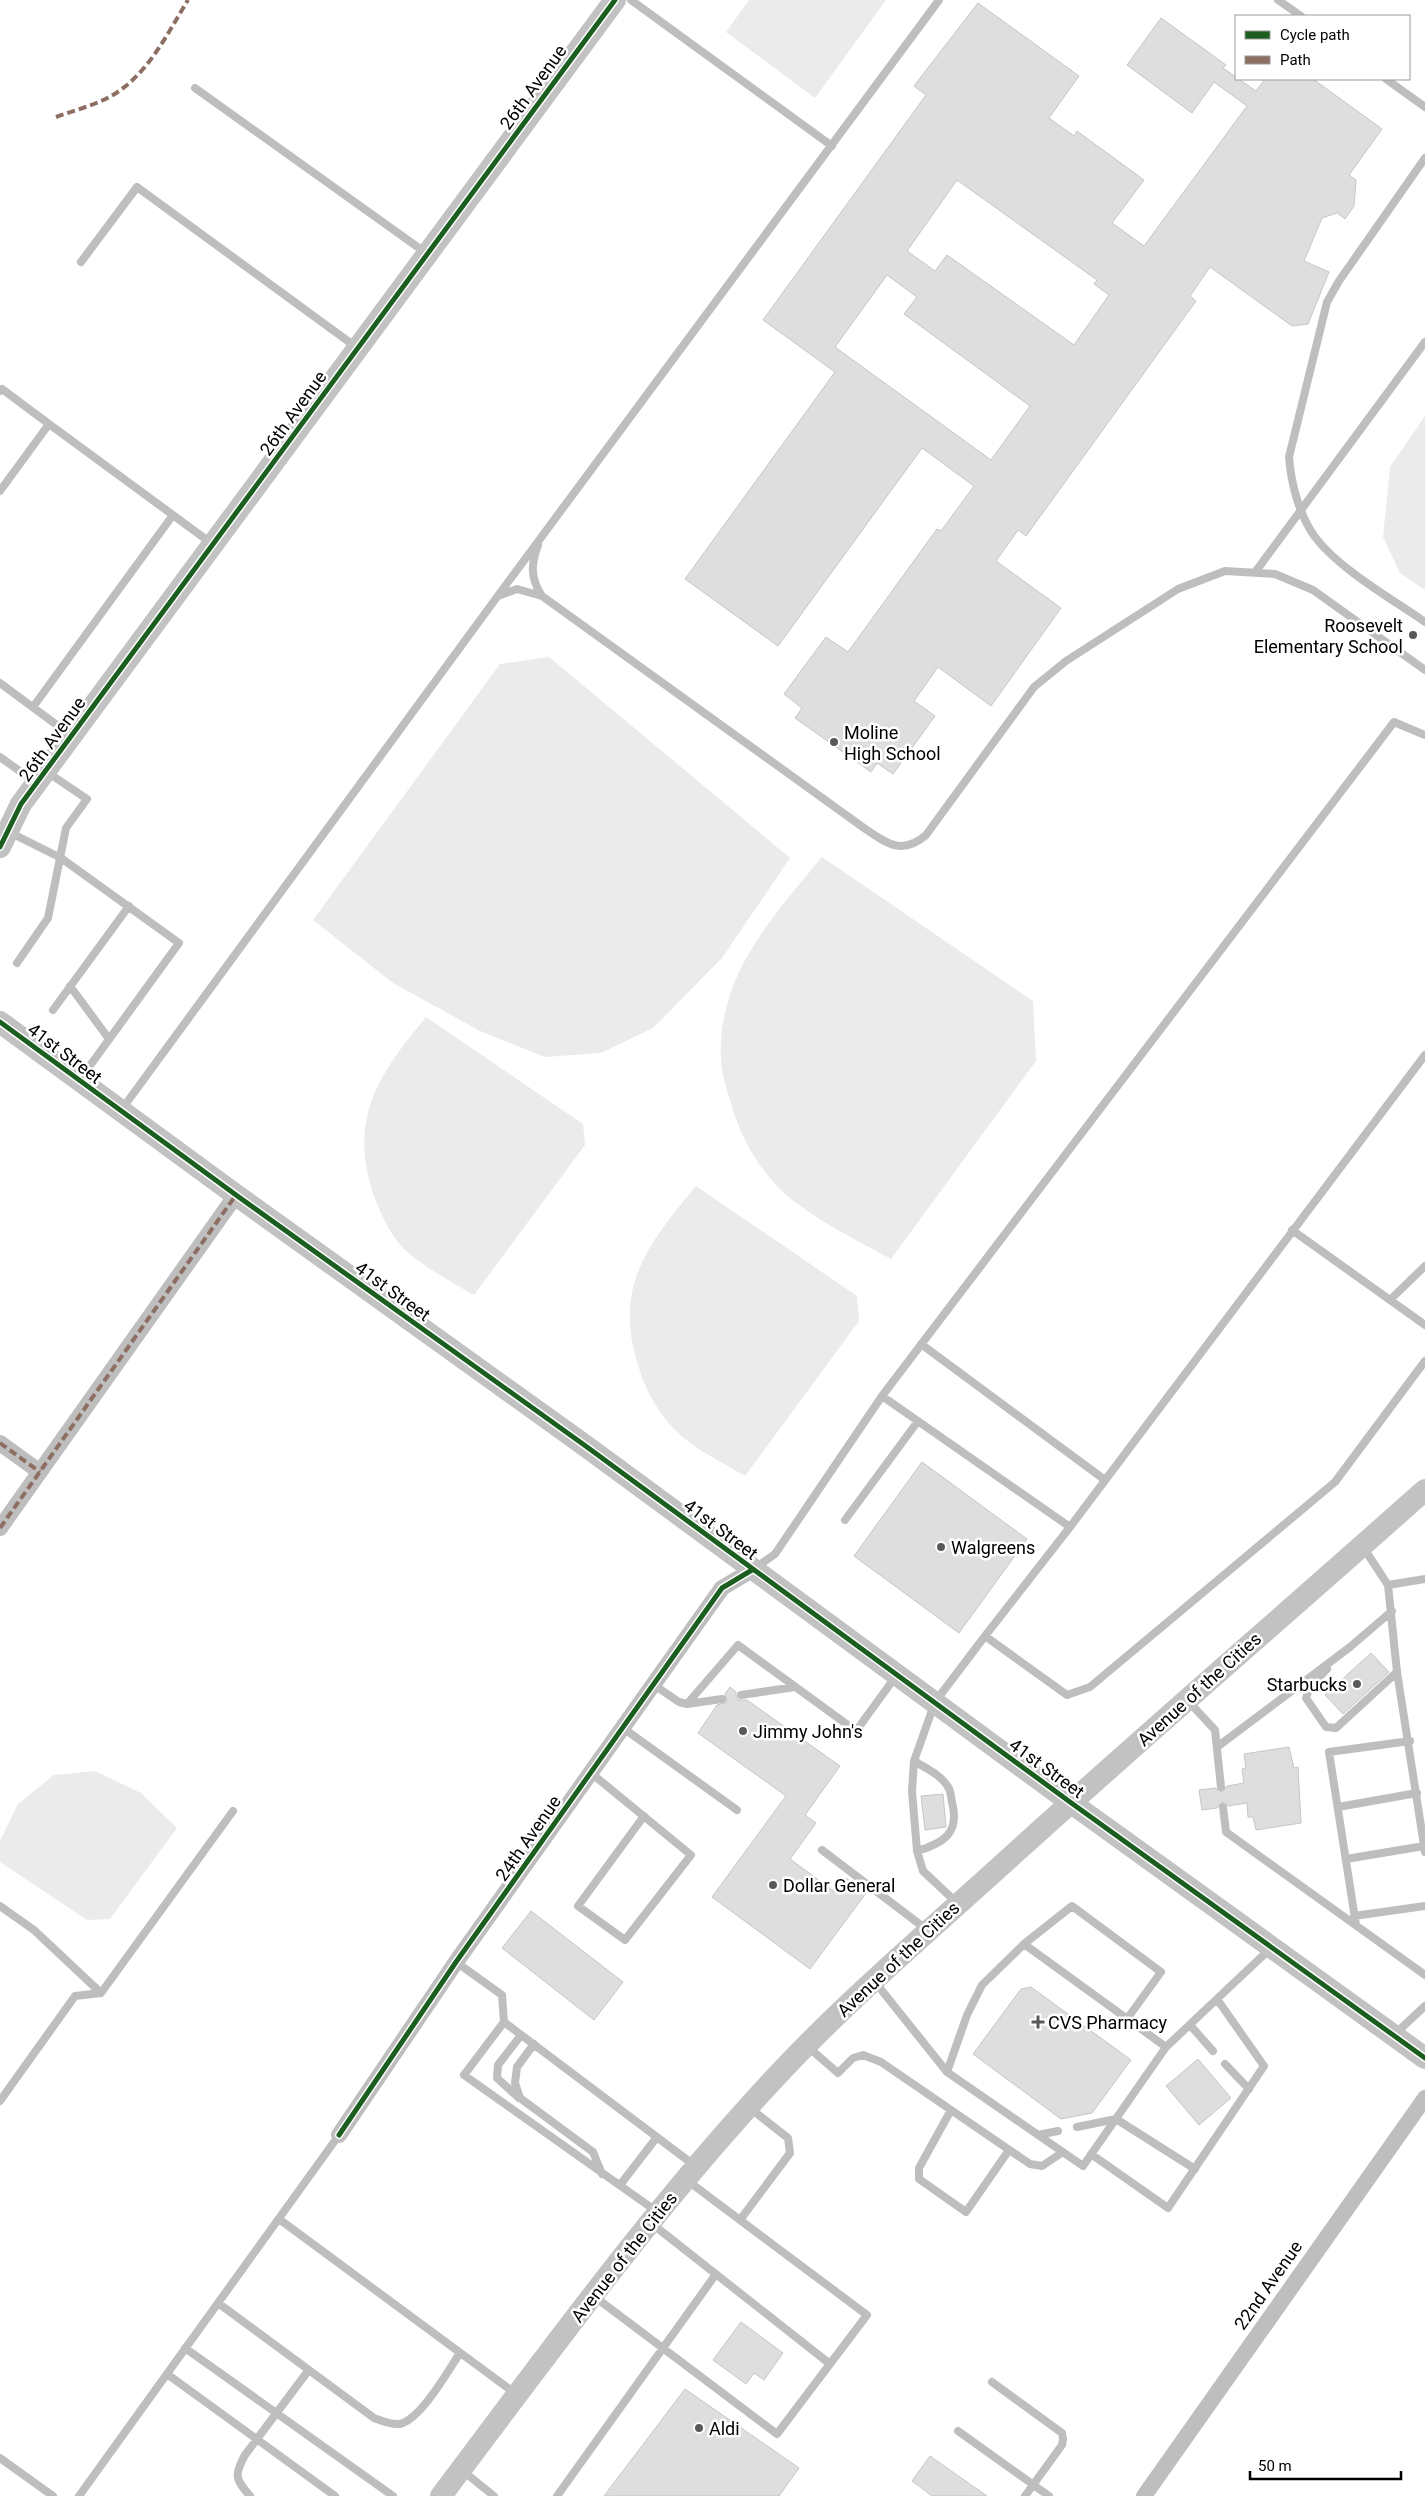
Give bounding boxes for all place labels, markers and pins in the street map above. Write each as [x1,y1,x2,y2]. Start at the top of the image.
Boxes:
place label: Roosevelt Elementary School [1254,615,1403,657]
marker: Roosevelt Elementary School [1407,629,1419,641]
place label: Moline High School [844,722,941,764]
marker: Moline High School [828,736,840,748]
place label: Walgreens [951,1537,1035,1558]
marker: Walgreens [935,1541,947,1553]
place label: Starbucks [1267,1674,1347,1695]
marker: Starbucks [1351,1678,1363,1690]
place label: Jimmy John's [753,1721,863,1742]
marker: Jimmy John's [737,1725,749,1737]
place label: Dollar General [783,1875,895,1896]
marker: Dollar General [767,1879,779,1891]
place label: CVS Pharmacy [1048,2012,1167,2033]
marker: CVS Pharmacy [1032,2016,1044,2028]
place label: Aldi [709,2418,740,2439]
marker: Aldi [693,2422,705,2434]

